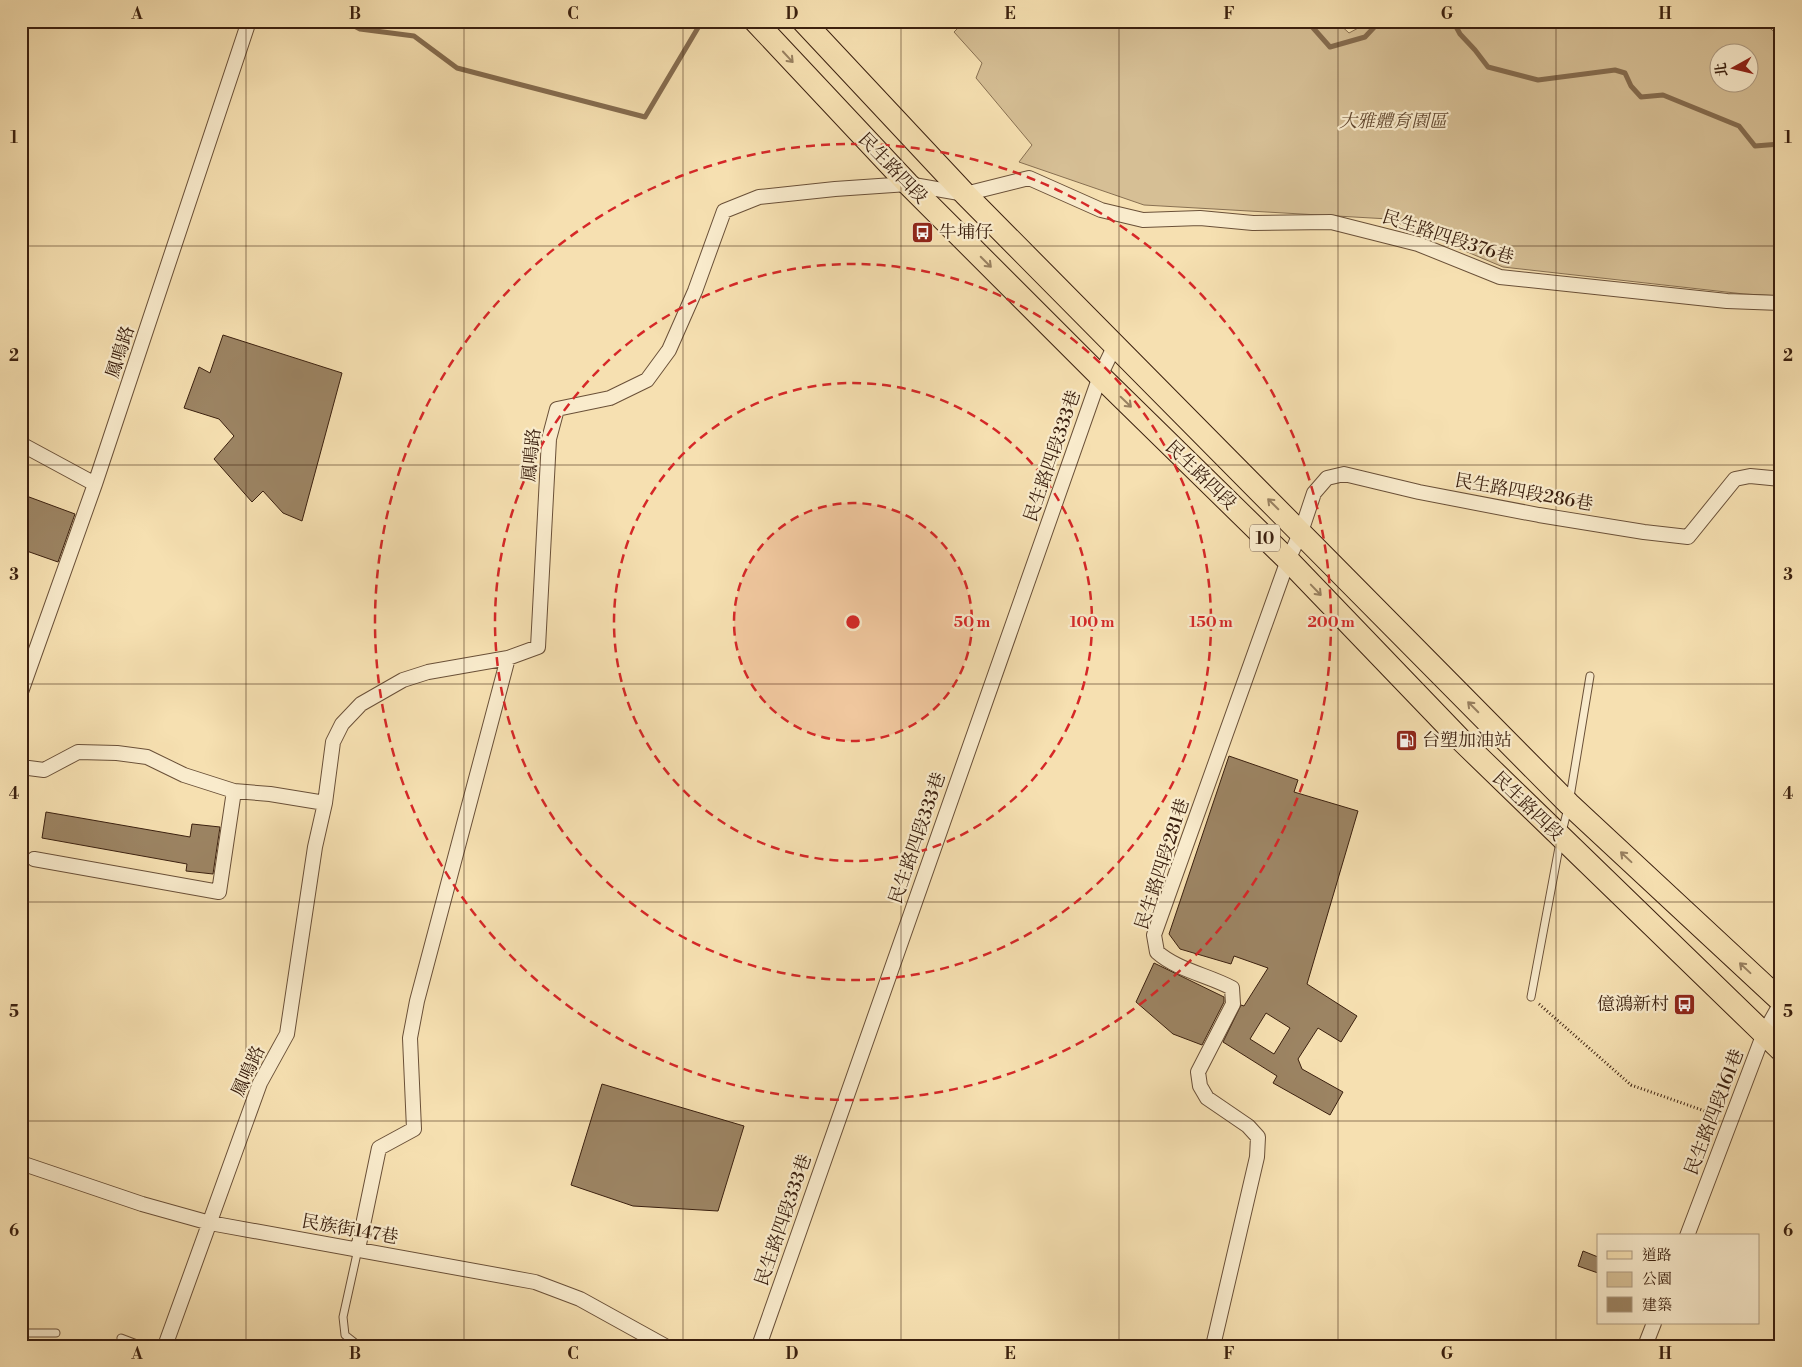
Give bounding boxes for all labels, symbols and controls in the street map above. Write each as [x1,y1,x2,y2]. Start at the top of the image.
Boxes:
text: A [130,4,143,24]
text: B [349,4,361,24]
text: C [567,4,579,24]
text: D [786,4,799,24]
text: E [1004,4,1016,24]
text: F [1223,4,1235,24]
text: G [1441,4,1454,24]
text: H [1658,4,1672,24]
north arrow [1710,42,1760,92]
one-way arrow [783,50,794,63]
text: 北 [1712,61,1732,78]
park label: 大雅體育園區 [1339,110,1449,133]
text: 1 [10,128,18,148]
street label: 民生路四段 [853,128,932,209]
text: 1 [1784,128,1792,148]
street label: 民生路四段376巷 [1379,205,1517,270]
bus stop icon: 牛埔仔 [911,220,935,244]
place label: 牛埔仔 [939,221,993,244]
one-way arrow [980,256,992,268]
street label: 鳳鳴路 [101,323,140,381]
text: 2 [9,346,19,366]
text: 2 [1783,346,1793,366]
street label: 民生路四段333巷 [1019,387,1086,525]
one-way arrow [1120,396,1132,408]
street label: 鳳鳴路 [517,427,546,483]
street label: 民生路四段 [1160,436,1241,515]
street label: 民生路四段286巷 [1453,469,1595,516]
one-way arrow [1266,498,1279,510]
road number: 10 [1250,524,1280,552]
text: 3 [9,565,19,585]
text: 3 [1783,565,1793,585]
one-way arrow [1310,583,1322,596]
centre of rings [844,613,862,631]
text: 50 m [954,613,990,632]
text: 100 m [1070,613,1115,632]
text: 150 m [1189,613,1233,632]
text: 200 m [1307,613,1355,632]
one-way arrow [1467,700,1479,713]
fuel station icon: 台塑加油站 [1394,728,1418,752]
place label: 台塑加油站 [1422,729,1512,752]
street label: 民生路四段 [1487,767,1568,846]
street label: 民生路四段333巷 [884,769,951,907]
text: 4 [9,784,20,804]
text: 4 [1783,784,1794,804]
street label: 民生路四段281巷 [1130,796,1195,933]
one-way arrow [1620,851,1633,863]
one-way arrow [1739,962,1752,974]
bus stop icon: 億鴻新村 [1673,992,1697,1016]
place label: 億鴻新村 [1597,993,1669,1016]
text: 5 [9,1002,19,1022]
text: 5 [1783,1002,1793,1022]
street label: 鳳鳴路 [227,1042,270,1101]
street label: 民生路四段161巷 [1680,1046,1749,1179]
street label: 民生路四段333巷 [750,1151,817,1289]
street label: 民族街147巷 [300,1210,400,1249]
text: 6 [9,1221,19,1241]
text: 6 [1783,1221,1793,1241]
legend [1597,1234,1760,1324]
text: 道路 [1642,1246,1672,1265]
text: 公園 [1642,1270,1672,1289]
text: 建築 [1642,1296,1672,1315]
text: A [130,1344,143,1364]
text: B [349,1344,361,1364]
text: C [567,1344,579,1364]
text: D [786,1344,799,1364]
text: E [1004,1344,1016,1364]
text: F [1223,1344,1235,1364]
text: G [1441,1344,1454,1364]
text: H [1658,1344,1672,1364]

